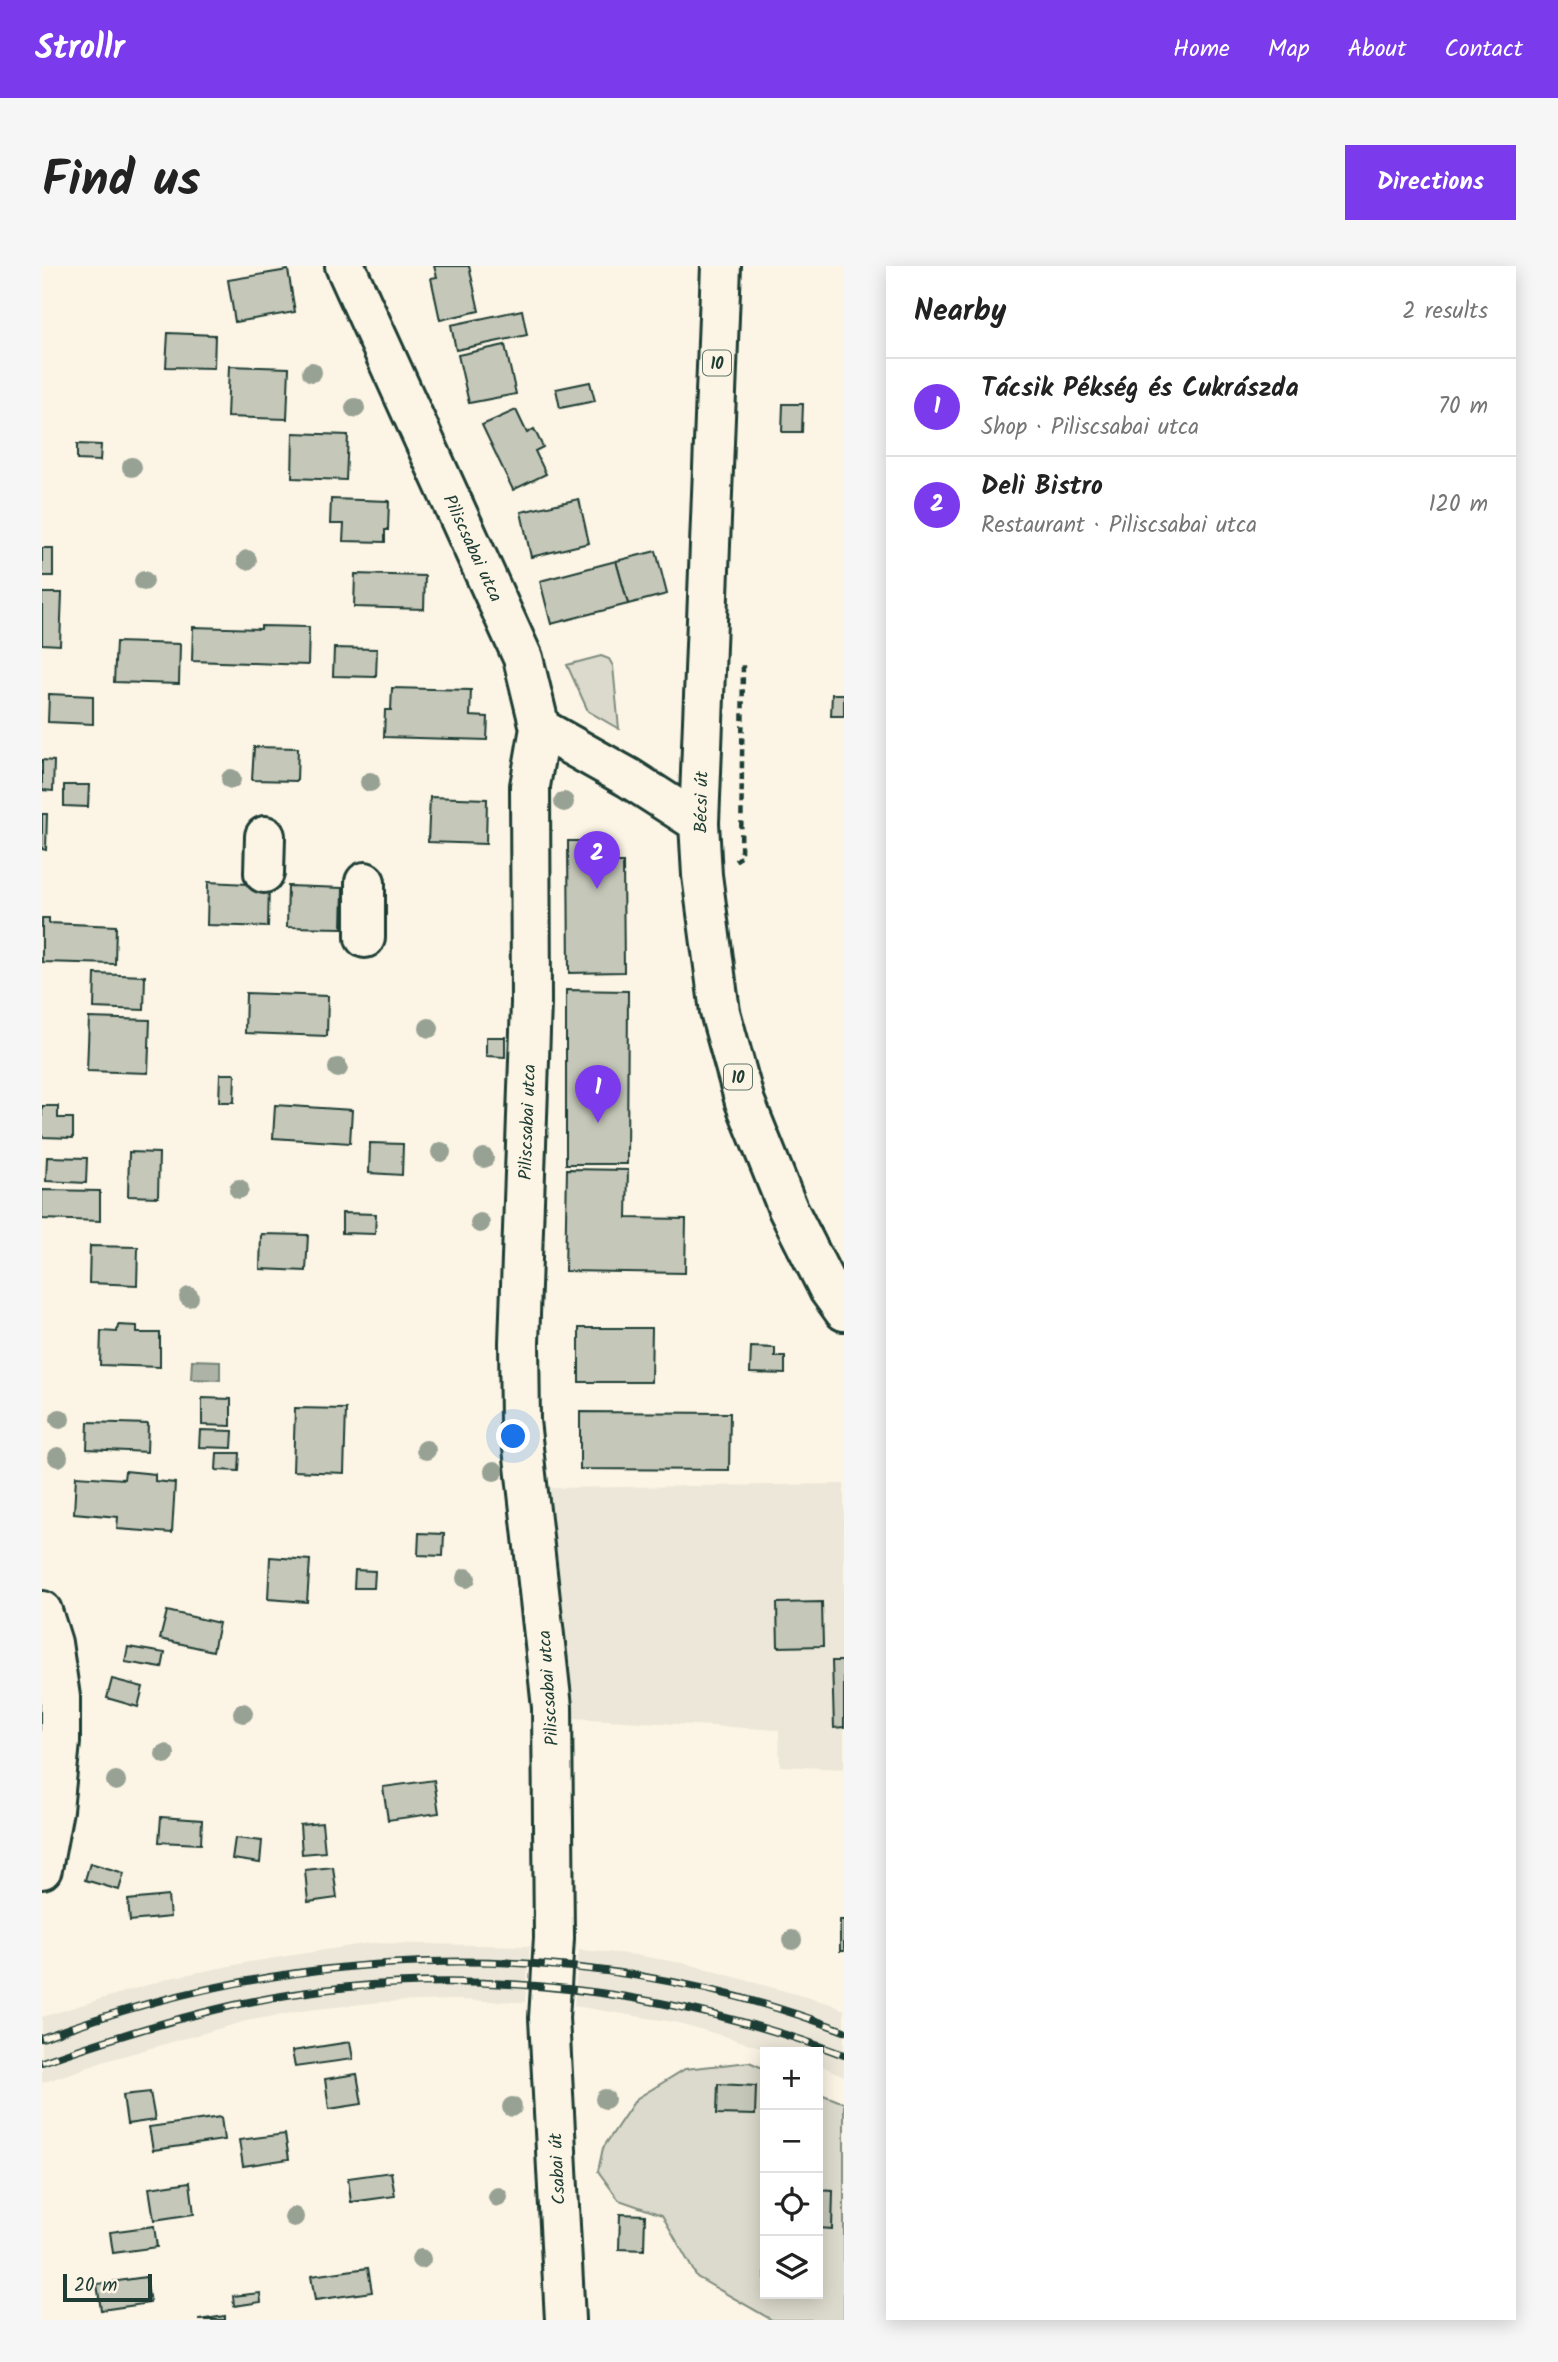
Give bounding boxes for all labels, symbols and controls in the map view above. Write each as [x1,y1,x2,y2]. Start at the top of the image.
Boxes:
text: Strollr [35,23,125,76]
text: Home [1173,30,1230,69]
text: Map [1268,30,1310,69]
text: About [1348,30,1406,69]
text: Contact [1444,30,1523,69]
text: Find us [42,143,200,221]
button: Directions [1345,145,1516,220]
text: Nearby [914,288,1006,336]
text: 2 results [1402,294,1488,330]
road number: 10 [703,351,731,376]
text: Tácsik Pékség és Cukrászda [981,368,1299,410]
text: 1 [934,389,940,425]
text: 70 m [1438,389,1488,425]
text: Shop · Piliscsabai utca [981,410,1199,446]
text: Deli Bistro [981,466,1103,508]
text: 2 [930,487,944,523]
text: 120 m [1428,487,1488,523]
street label: Piliscsabai utca [434,490,509,607]
text: Restaurant · Piliscsabai utca [981,508,1257,544]
street label: Bécsi út [687,770,718,833]
pin: 2 [574,831,620,889]
street label: Piliscsabai utca [512,1064,545,1181]
road number: 10 [724,1064,752,1090]
pin: 1 [575,1065,621,1123]
your location [496,1419,530,1453]
street label: Piliscsabai utca [531,1629,568,1747]
map controls [760,2047,823,2299]
button: + [760,2047,823,2110]
button: − [760,2110,823,2173]
street label: Csabai út [542,2131,575,2206]
button: locate [760,2173,823,2236]
button: layers [760,2236,823,2299]
scale bar [63,2271,152,2303]
text: 20 m [74,2271,117,2301]

